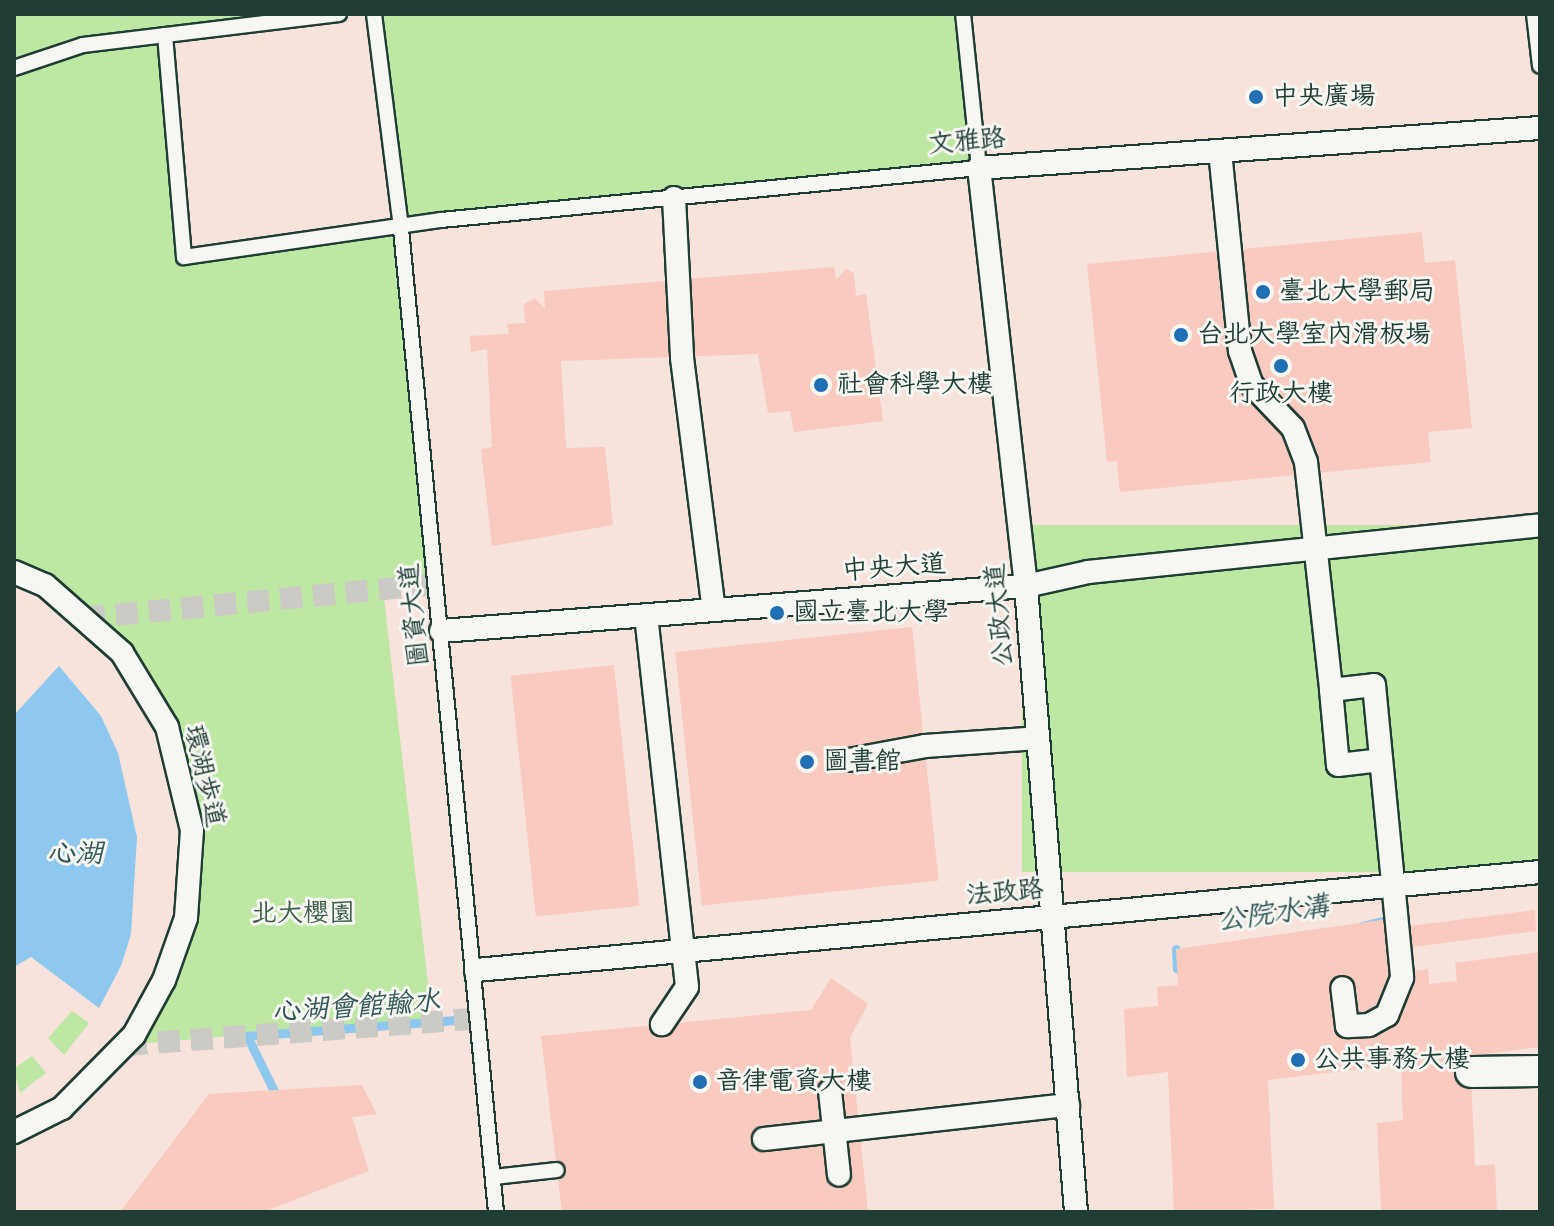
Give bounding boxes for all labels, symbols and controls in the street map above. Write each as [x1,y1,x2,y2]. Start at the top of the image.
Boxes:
place label: 中央廣場 [1272,81,1376,113]
marker: 中央廣場 [1247,88,1265,106]
street label: 文雅路 [927,123,1007,161]
place label: 臺北大學郵局 [1279,276,1435,308]
marker: 臺北大學郵局 [1254,283,1272,301]
place label: 台北大學室內滑板場 [1197,319,1431,351]
marker: 台北大學室內滑板場 [1172,326,1190,344]
marker: 行政大樓 [1272,357,1290,375]
place label: 社會科學大樓 [837,369,993,401]
marker: 社會科學大樓 [812,376,830,394]
place label: 行政大樓 [1229,378,1333,410]
street label: 中央大道 [841,549,947,587]
street label: 圖資大道 [394,562,436,668]
street label: 公政大道 [980,562,1020,668]
place label: 國立臺北大學 [793,597,949,629]
marker: 國立臺北大學 [768,604,786,622]
street label: 環湖歩道 [177,722,231,830]
place label: 圖書館 [823,746,901,778]
marker: 圖書館 [798,753,816,771]
water label: 心湖 [47,836,103,870]
street label: 法政路 [965,874,1045,912]
water label: 公院水溝 [1215,889,1331,937]
park label: 北大櫻園 [251,898,355,930]
water label: 心湖會館輸水 [271,983,441,1029]
place label: 公共事務大樓 [1314,1044,1470,1076]
marker: 公共事務大樓 [1289,1051,1307,1069]
place label: 音律電資大樓 [716,1066,872,1098]
marker: 音律電資大樓 [691,1073,709,1091]

